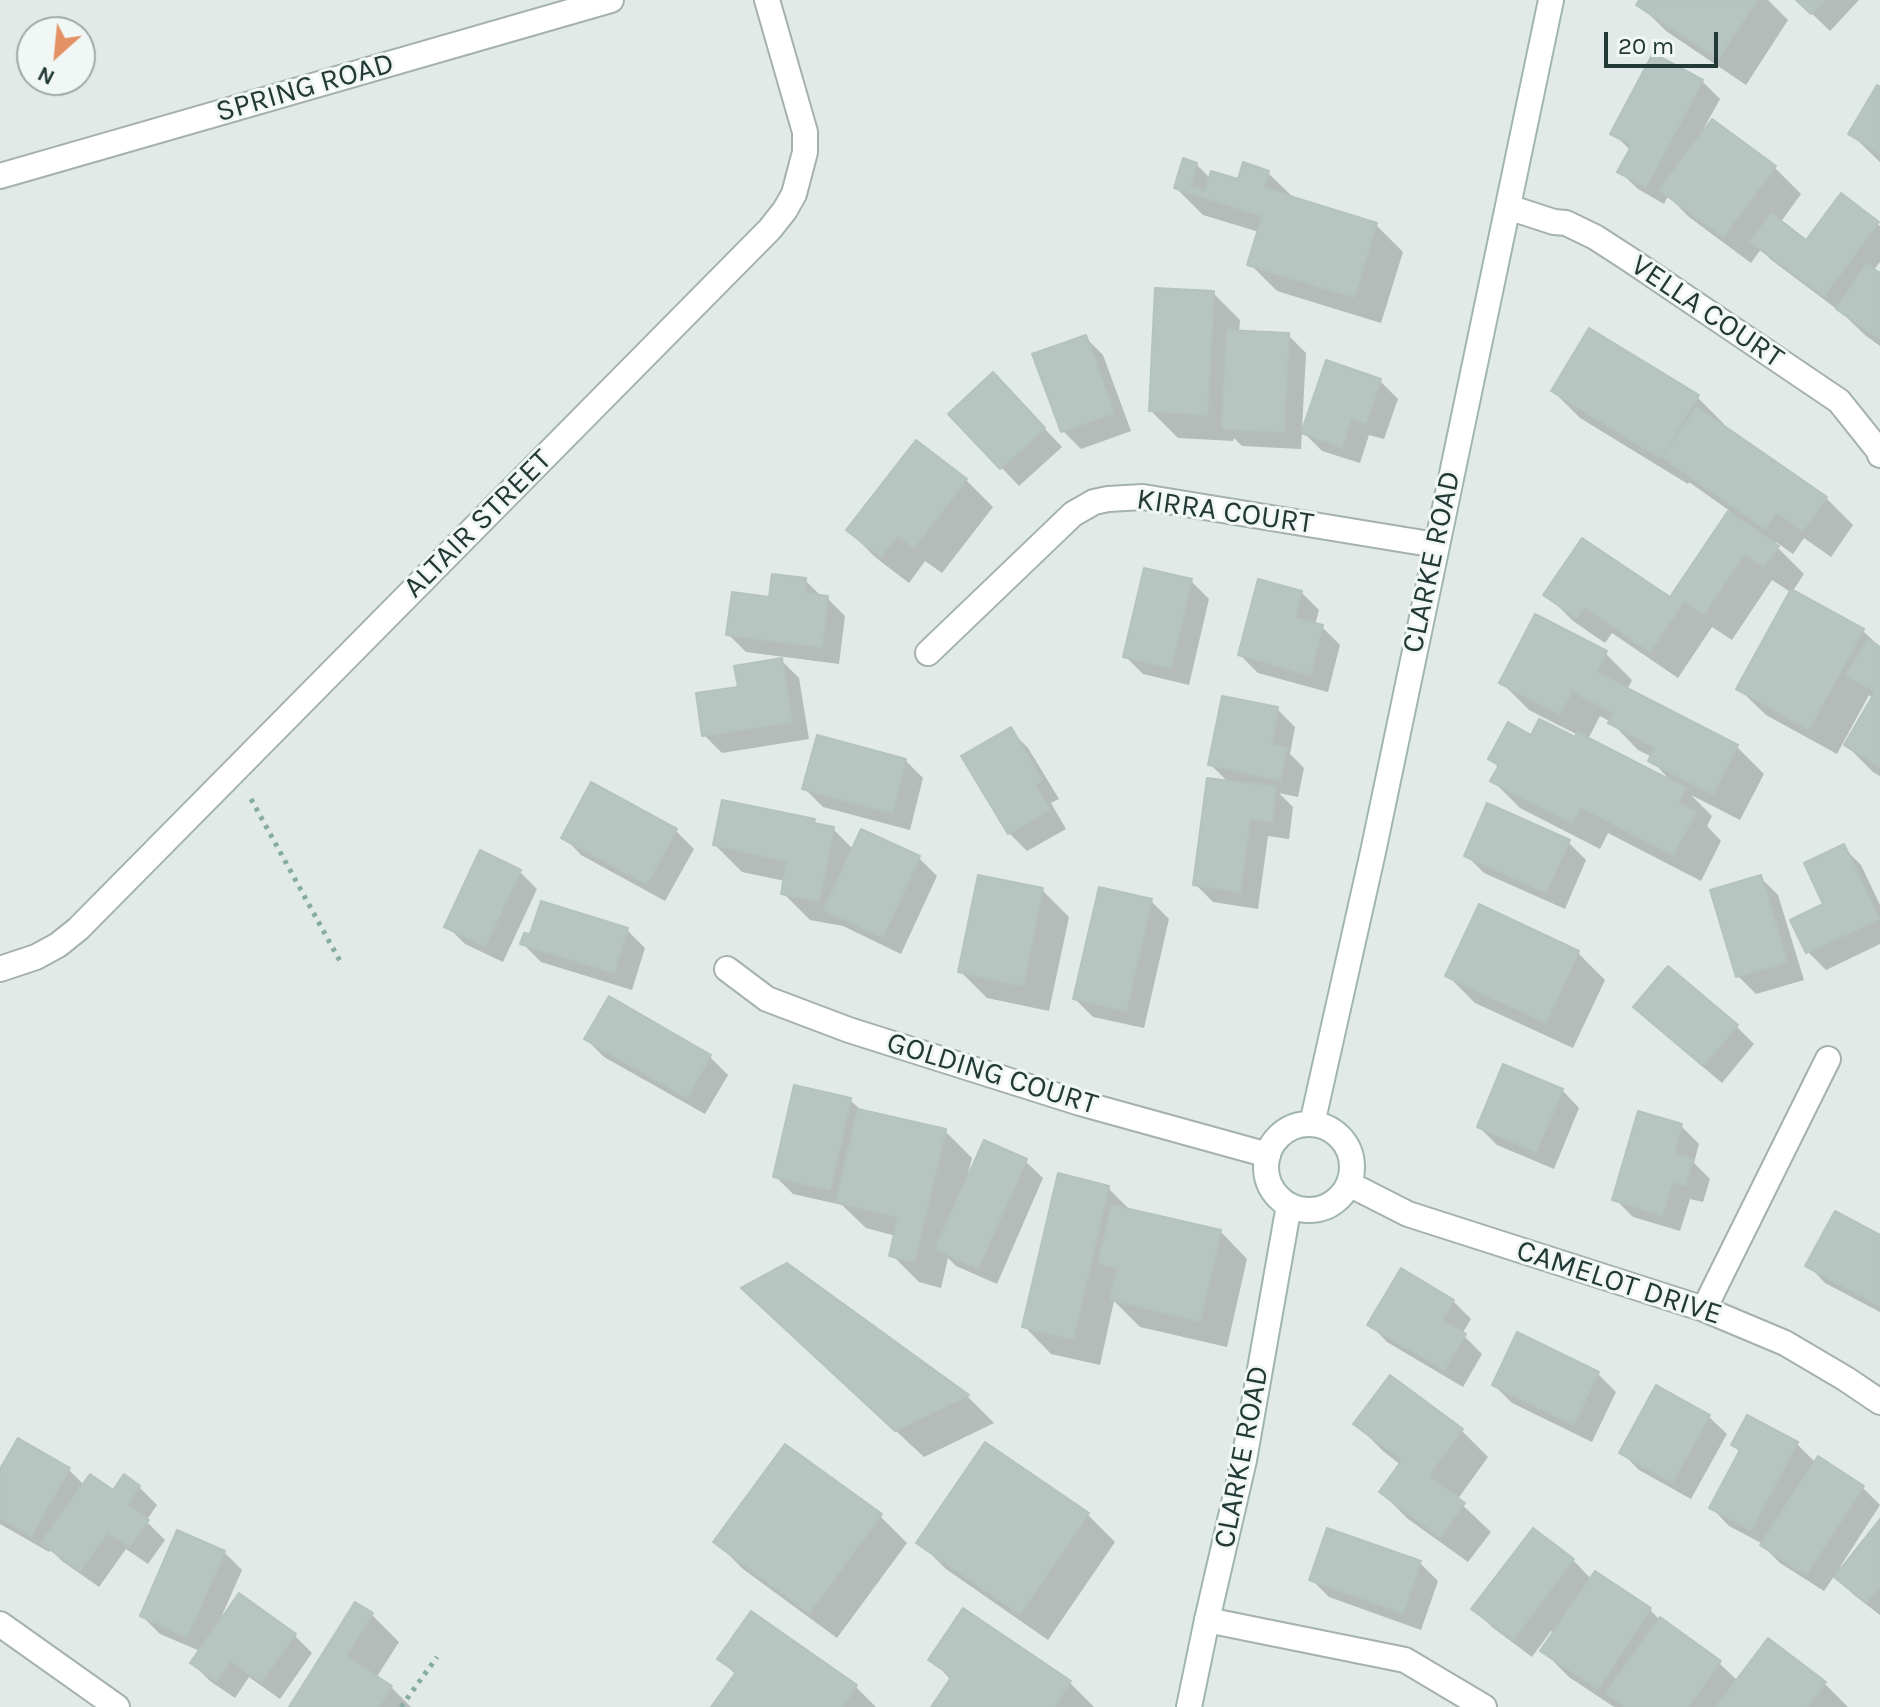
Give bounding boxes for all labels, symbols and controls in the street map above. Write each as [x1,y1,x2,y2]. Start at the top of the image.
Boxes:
north arrow [16,16,96,96]
scale bar [1608,16,1722,66]
text: 20 m [1618,32,1674,60]
street label: SPRING ROAD [212,45,398,131]
text: N [33,60,59,91]
street label: VELLA COURT [1624,248,1790,376]
street label: ALTAIR STREET [396,442,560,606]
street label: CLARKE ROAD [1395,468,1469,656]
street label: KIRRA COURT [1134,482,1316,542]
street label: GOLDING COURT [882,1025,1102,1123]
street label: CAMELOT DRIVE [1512,1233,1726,1333]
street label: CLARKE ROAD [1207,1363,1277,1551]

